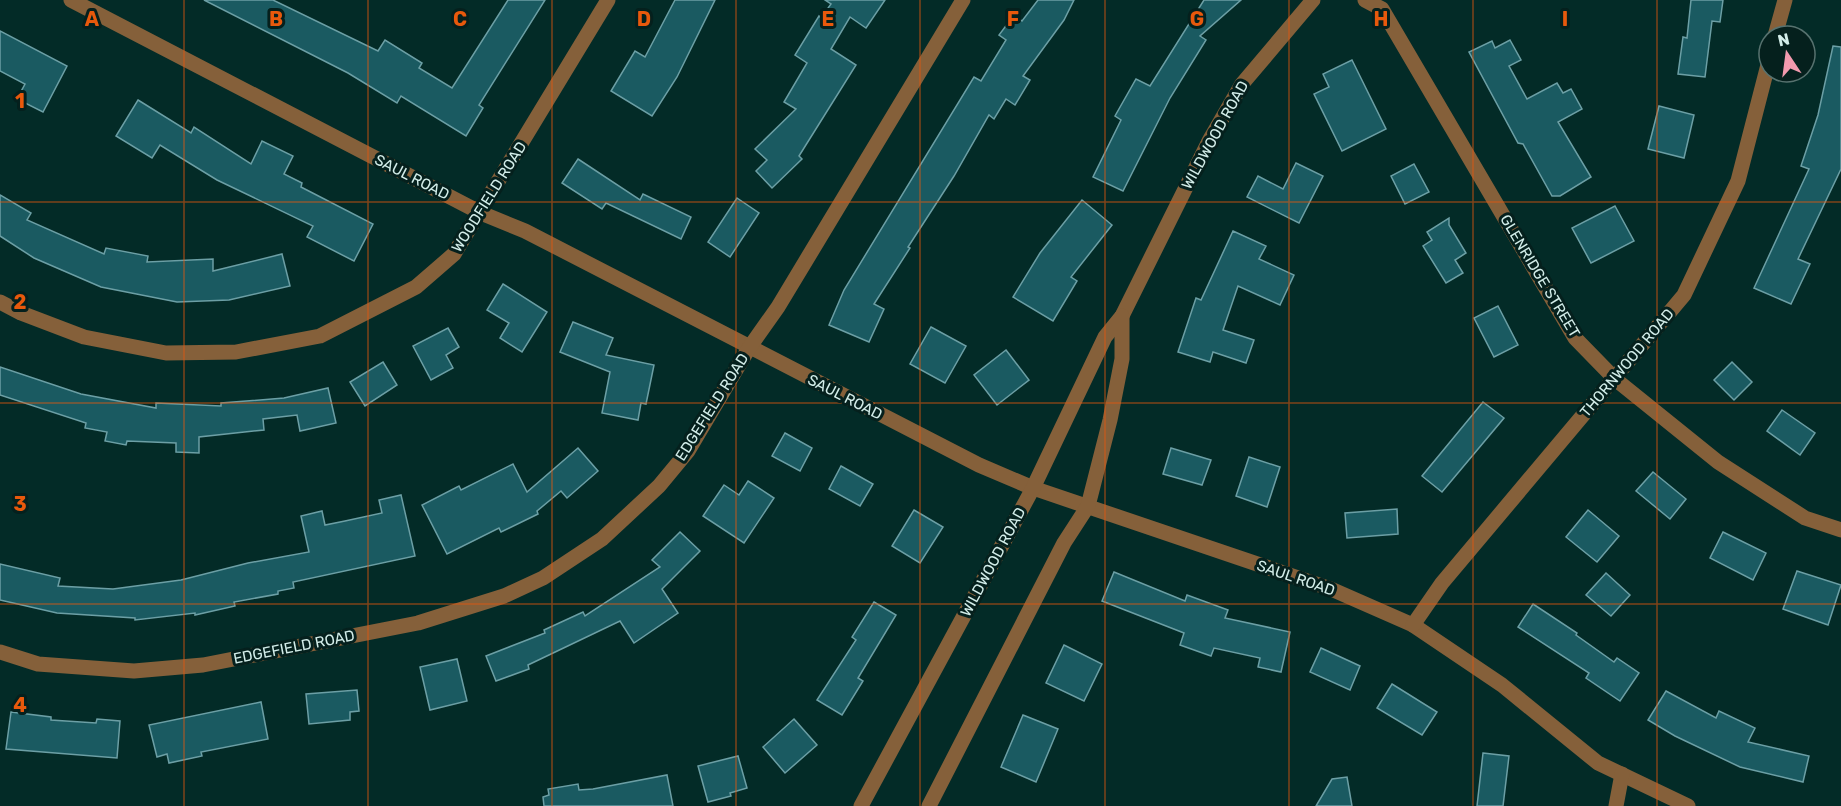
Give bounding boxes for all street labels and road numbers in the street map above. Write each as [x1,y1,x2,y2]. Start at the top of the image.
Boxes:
street label: WILDWOOD ROAD [1178,78,1252,192]
street label: WOODFIELD ROAD [448,138,530,256]
street label: SAUL ROAD [372,150,452,204]
street label: GLENRIDGE STREET [1496,211,1584,341]
street label: THORNWOOD ROAD [1576,305,1678,421]
street label: EDGEFIELD ROAD [672,350,752,464]
street label: SAUL ROAD [805,370,885,424]
street label: WILDWOOD ROAD [957,504,1029,620]
street label: SAUL ROAD [1255,556,1337,600]
street label: EDGEFIELD ROAD [232,626,356,668]

